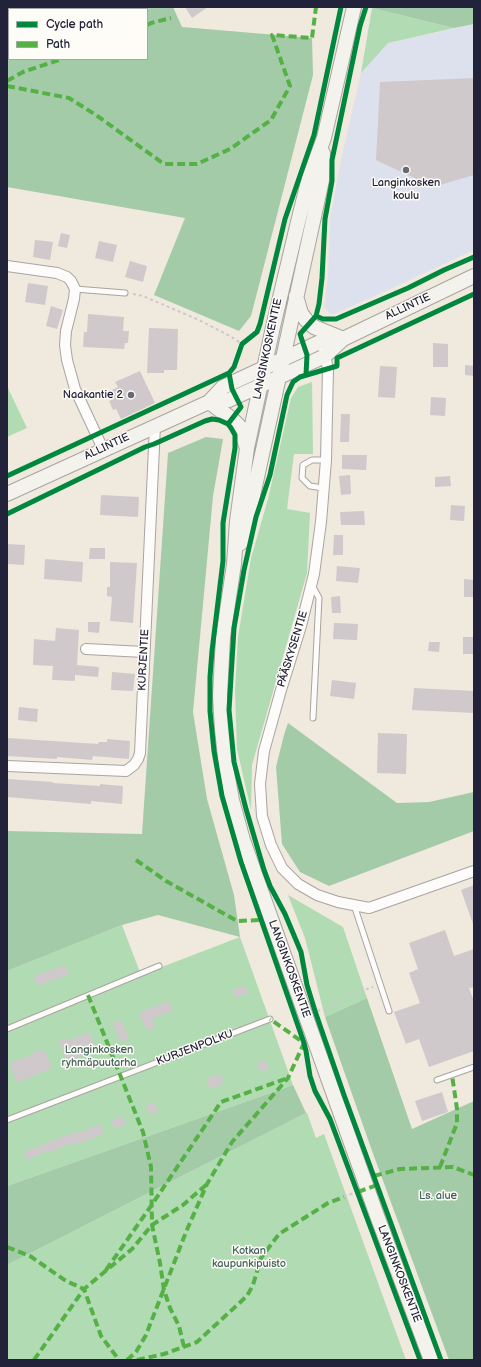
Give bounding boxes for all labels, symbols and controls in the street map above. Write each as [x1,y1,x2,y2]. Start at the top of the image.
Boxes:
legend [8,8,148,60]
text: Cycle path [46,17,103,32]
text: Path [46,37,70,52]
marker: Langinkosken koulu [401,165,411,175]
place label: Langinkosken koulu [372,176,440,202]
street label: ALLINTIE [383,291,433,323]
street label: LANGINKOSKENTIE [251,297,285,401]
place label: Naakantie 2 [63,388,123,402]
marker: Naakantie 2 [126,390,136,400]
street label: ALLINTIE [82,431,132,463]
street label: PÄÄSKYSENTIE [275,609,311,689]
street label: KURJENTIE [136,629,152,691]
street label: LANGINKOSKENTIE [265,918,313,1020]
street label: KURJENPOLKU [155,1027,235,1069]
park label: Langinkosken ryhmäpuutarha [62,1043,136,1069]
park label: Ls. alue [419,1189,457,1203]
street label: LANGINKOSKENTIE [374,1224,424,1324]
park label: Kotkan kaupunkipuisto [212,1244,286,1270]

